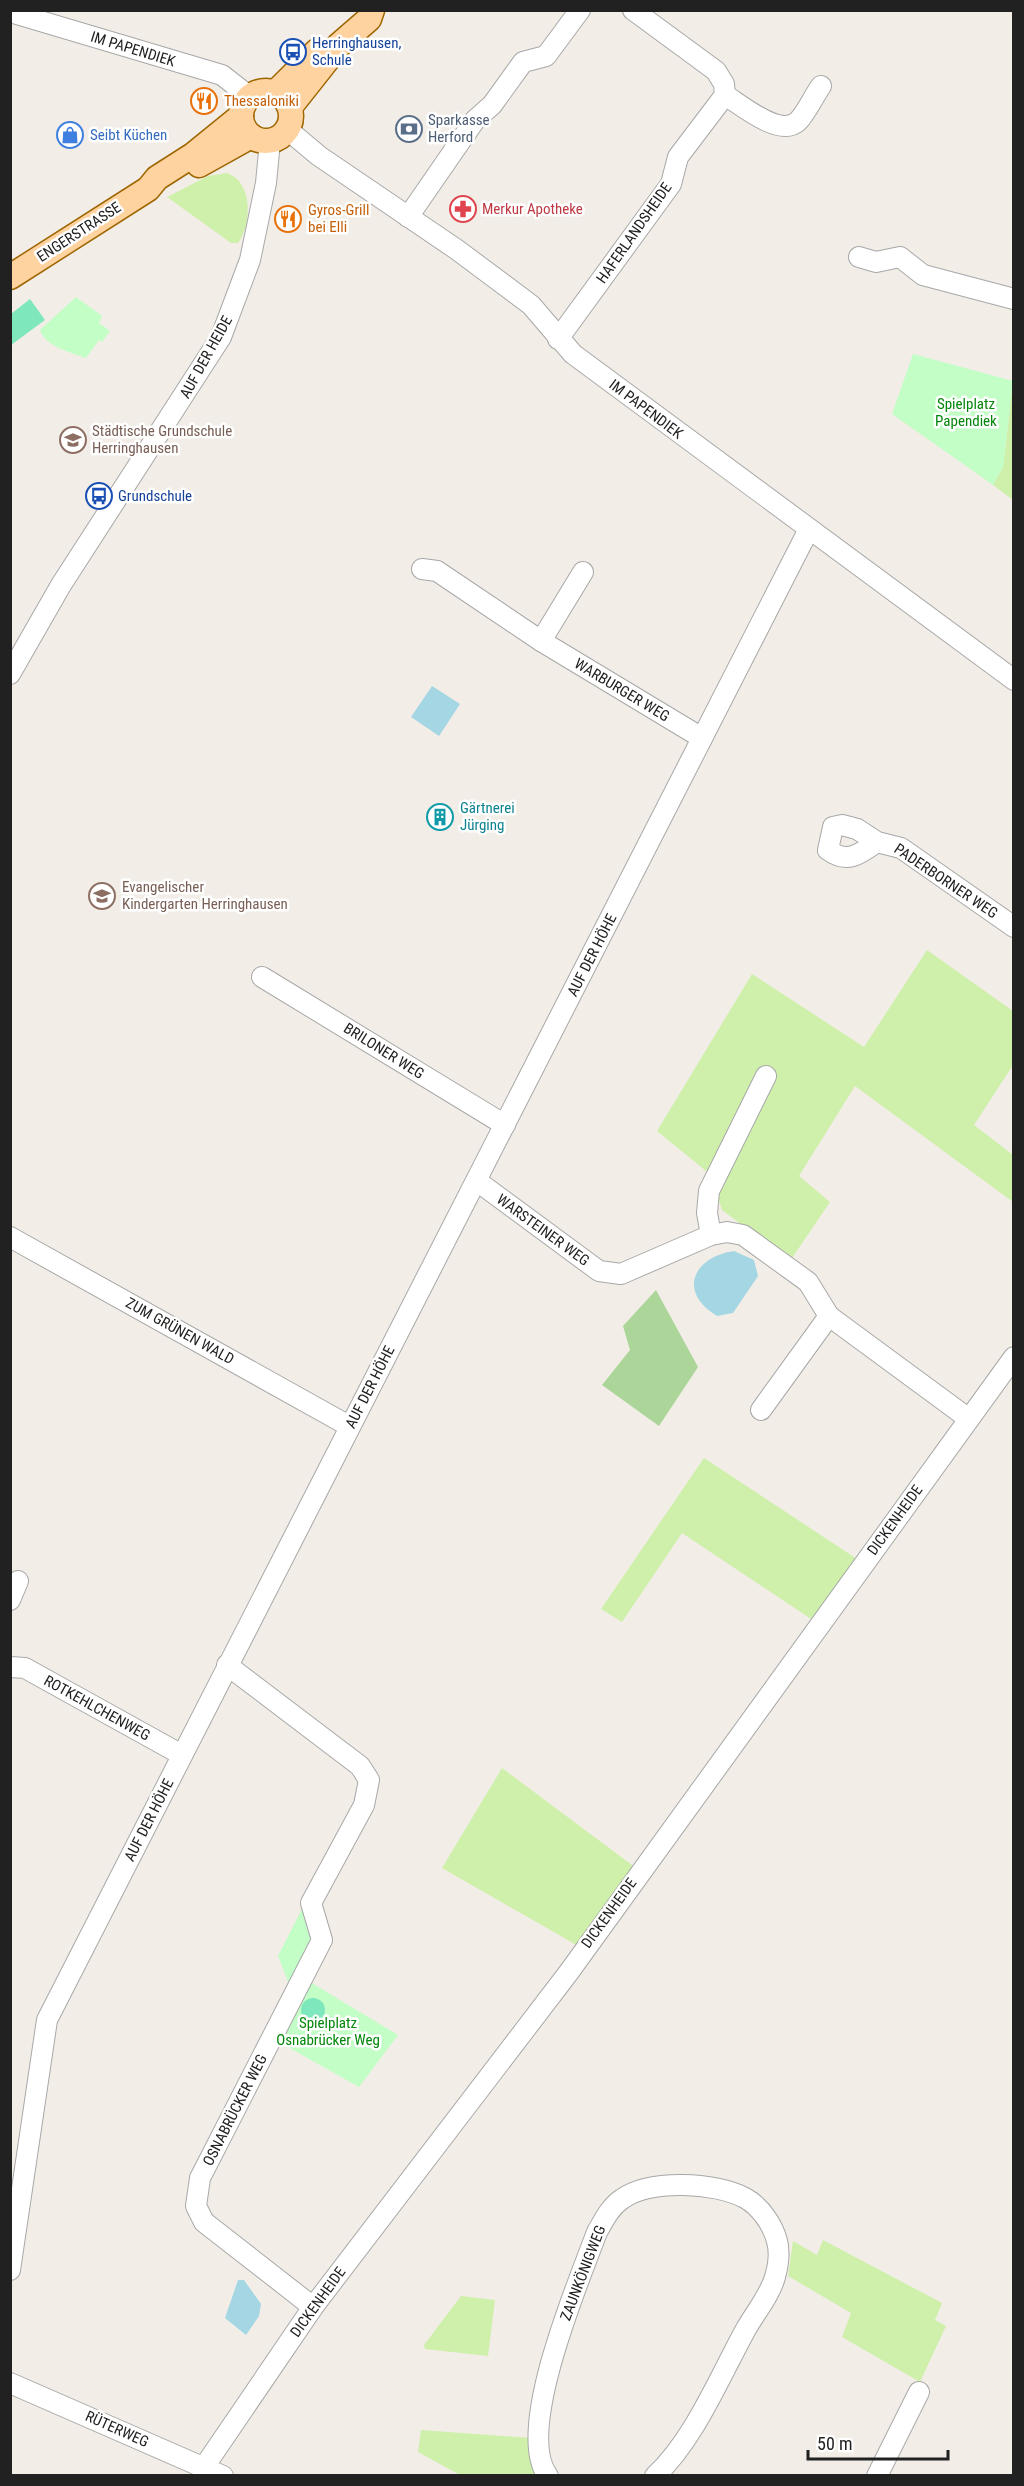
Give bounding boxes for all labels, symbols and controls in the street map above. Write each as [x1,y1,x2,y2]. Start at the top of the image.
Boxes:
street label: IM PAPENDIEK [89,28,178,71]
place label: Herringhausen, Schule [312,34,401,69]
bus stop icon: Herringhausen, Schule [278,37,308,67]
restaurant icon: Thessaloniki [189,86,219,116]
place label: Thessaloniki [224,92,299,110]
place label: Sparkasse Herford [428,111,490,146]
bank icon: Sparkasse Herford [394,114,424,144]
shop icon: Seibt Küchen [55,120,85,150]
place label: Seibt Küchen [90,126,167,144]
street label: HAFERLANDSHEIDE [593,179,675,287]
pharmacy icon: Merkur Apotheke [448,194,478,224]
street label: ENGERSTRASSE [34,198,124,266]
place label: Merkur Apotheke [482,200,583,218]
place label: Gyros-Grill bei Elli [308,201,369,236]
restaurant icon: Gyros-Grill bei Elli [273,204,303,234]
street label: AUF DER HEIDE [176,313,236,401]
street label: IM PAPENDIEK [606,375,687,443]
park label: Spielplatz Papendiek [935,395,997,430]
place label: Städtische Grundschule Herringhausen [92,422,232,457]
school or university icon: Städtische Grundschule Herringhausen [58,425,88,455]
bus stop icon: Grundschule [84,481,114,511]
place label: Grundschule [118,487,192,505]
street label: WARBURGER WEG [571,655,673,725]
place label: Gärtnerei Jürging [460,799,515,834]
building icon: Gärtnerei Jürging [425,802,455,832]
street label: PADERBORNER WEG [891,840,1001,922]
place label: Evangelischer Kindergarten Herringhausen [122,878,288,913]
school or university icon: Evangelischer Kindergarten Herringhausen [87,881,117,911]
street label: AUF DER HÖHE [564,911,620,999]
street label: BRILONER WEG [340,1019,428,1083]
street label: WARSTEINER WEG [493,1190,593,1270]
street label: ZUM GRÜNEN WALD [123,1294,237,1368]
street label: AUF DER HÖHE [342,1343,398,1431]
street label: DICKENHEIDE [864,1481,926,1559]
street label: ROTKEHLCHENWEG [41,1671,153,1745]
street label: AUF DER HÖHE [121,1776,177,1864]
street label: DICKENHEIDE [578,1874,640,1952]
park label: Spielplatz Osnabrücker Weg [276,2014,380,2049]
street label: OSNABRÜCKER WEG [199,2051,271,2169]
street label: ZAUNKÖNIGWEG [557,2223,609,2323]
street label: DICKENHEIDE [287,2263,349,2341]
street label: RÜTERWEG [83,2407,151,2451]
scale bar [808,2423,948,2461]
text: 50 m [817,2433,852,2454]

